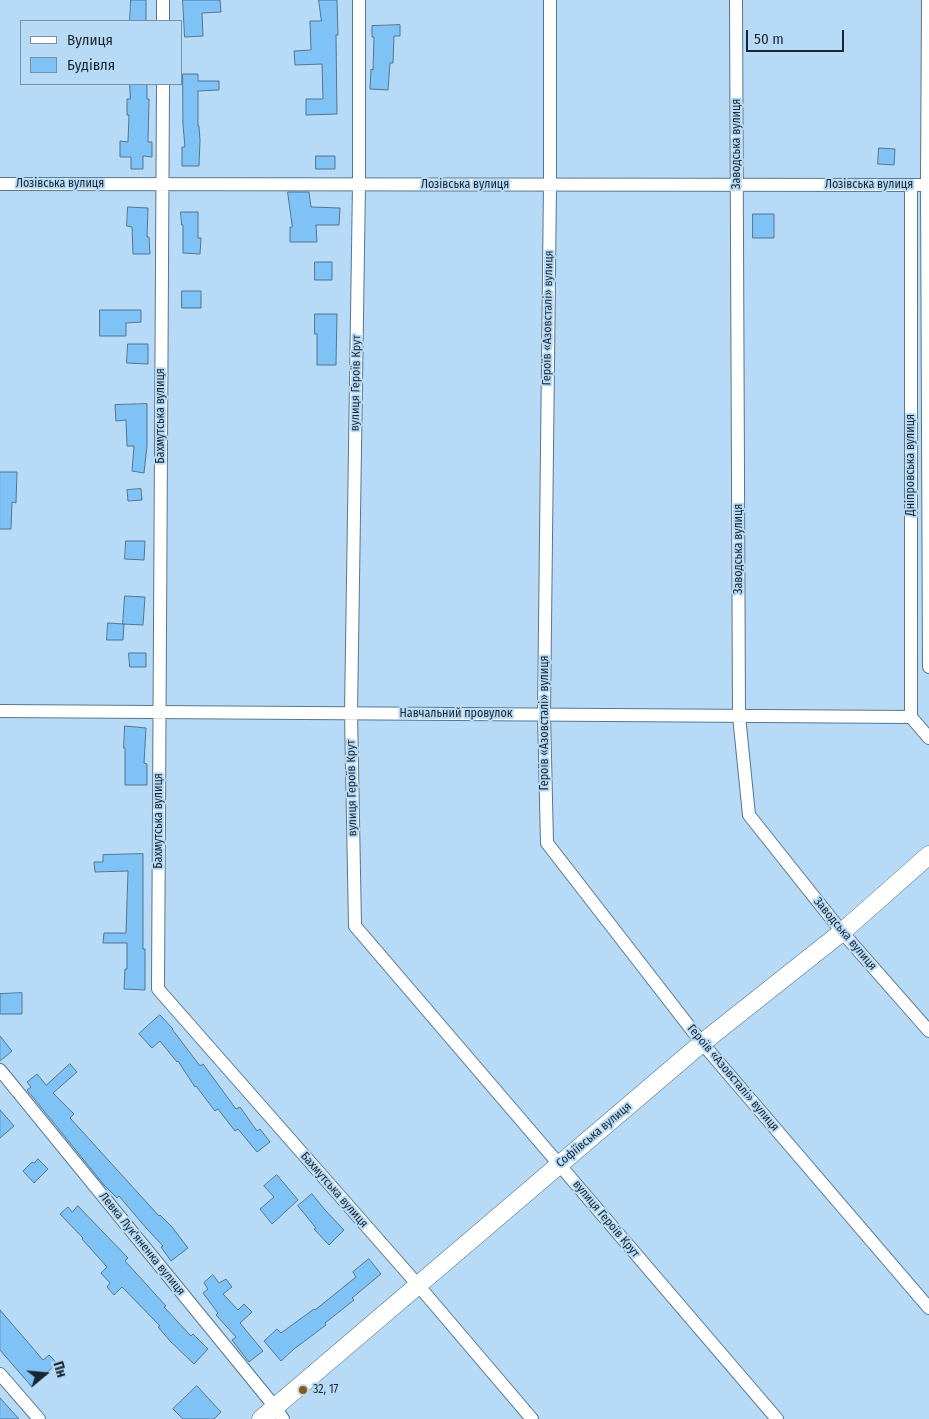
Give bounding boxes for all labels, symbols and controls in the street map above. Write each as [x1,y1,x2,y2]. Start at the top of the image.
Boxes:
legend [20,20,182,85]
scale bar [749,20,846,52]
text: 50 m [754,30,784,48]
text: Вулиця [67,31,113,49]
text: Будівля [67,56,115,74]
street label: Заводська вулиця [730,99,744,189]
street label: Лозівська вулиця [16,177,104,191]
street label: Лозівська вулиця [421,178,509,192]
street label: Лозівська вулиця [825,178,913,192]
street label: Героїв «Азовсталі» вулиця [540,250,556,386]
street label: вулиця Героїв Крут [348,335,364,431]
street label: Бахмутська вулиця [154,368,168,464]
street label: Дніпровська вулиця [904,414,918,516]
street label: Заводська вулиця [732,504,746,594]
street label: Героїв «Азовсталі» вулиця [538,655,552,791]
street label: Навчальний провулок [400,707,512,721]
street label: вулиця Героїв Крут [344,740,360,836]
street label: Бахмутська вулиця [152,773,166,869]
street label: Заводська вулиця [810,895,880,973]
street label: Героїв «Азовсталі» вулиця [684,1022,782,1134]
street label: Софіївська вулиця [553,1099,635,1171]
street label: Бахмутська вулиця [297,1149,371,1231]
street label: вулиця Героїв Крут [569,1177,643,1261]
street label: Левка Лук'яненка вулиця [96,1190,188,1298]
north arrow [20,1349,70,1399]
text: Пн [49,1359,70,1380]
place label: 32, 17 [313,1383,338,1397]
marker: 32, 17 [297,1384,309,1396]

